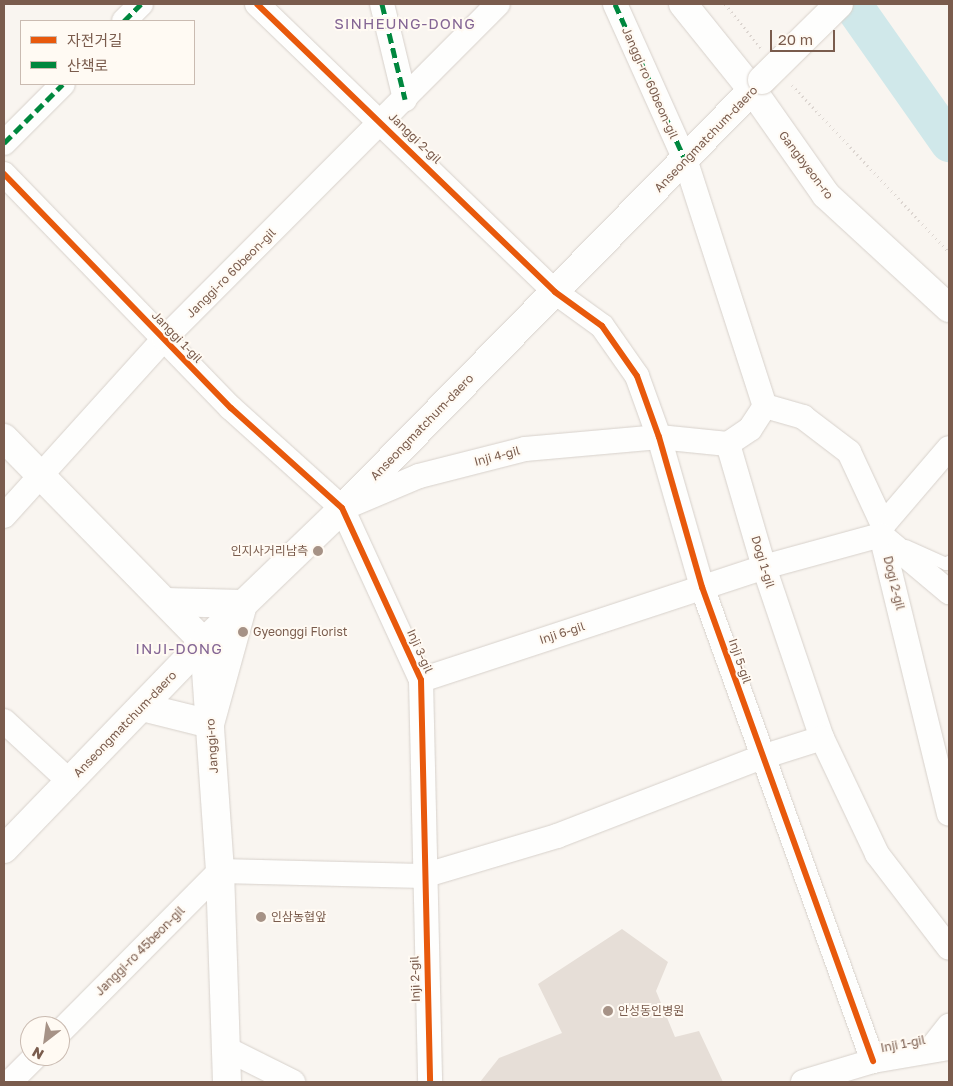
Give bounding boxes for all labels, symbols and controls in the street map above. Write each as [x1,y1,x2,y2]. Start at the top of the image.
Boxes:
district label: SINHEUNG-DONG [333,15,477,33]
legend [20,20,195,85]
scale bar [773,20,838,52]
street label: Janggi-ro 60beon-gil [619,25,681,141]
text: 20 m [778,30,813,48]
text: 자전거길 [67,31,122,49]
text: 산책로 [67,56,108,74]
street label: Anseongmatchum-daero [651,83,761,195]
street label: Janggi 2-gil [386,109,444,167]
street label: Gangbyeon-ro [776,128,836,202]
street label: Janggi-ro 60beon-gil [183,225,279,321]
street label: Janggi 1-gil [149,308,205,366]
street label: Anseongmatchum-daero [367,371,477,483]
street label: Inji 4-gil [472,443,522,469]
street label: Dogi 1-gil [748,534,778,590]
place label: 인지사거리남측 [231,544,308,558]
marker: 인지사거리남측 [312,545,324,557]
street label: Dogi 2-gil [880,555,908,611]
street label: Inji 6-gil [538,619,586,647]
place label: Gyeonggi Florist [253,625,348,639]
marker: Gyeonggi Florist [237,626,249,638]
street label: Inji 3-gil [404,627,436,675]
street label: Inji 5-gil [726,637,754,685]
district label: INJI-DONG [134,640,224,658]
street label: Anseongmatchum-daero [70,668,180,780]
street label: Janggi-ro [203,718,221,774]
street label: Janggi-ro 45beon-gil [92,903,188,999]
place label: 인삼농협앞 [271,910,326,924]
marker: 인삼농협앞 [255,911,267,923]
street label: Inji 2-gil [407,955,423,1003]
place label: 안성동인병원 [618,1004,684,1018]
marker: 안성동인병원 [602,1005,614,1017]
north arrow [20,1016,70,1066]
street label: Inji 1-gil [879,1033,927,1055]
text: N [29,1044,47,1064]

